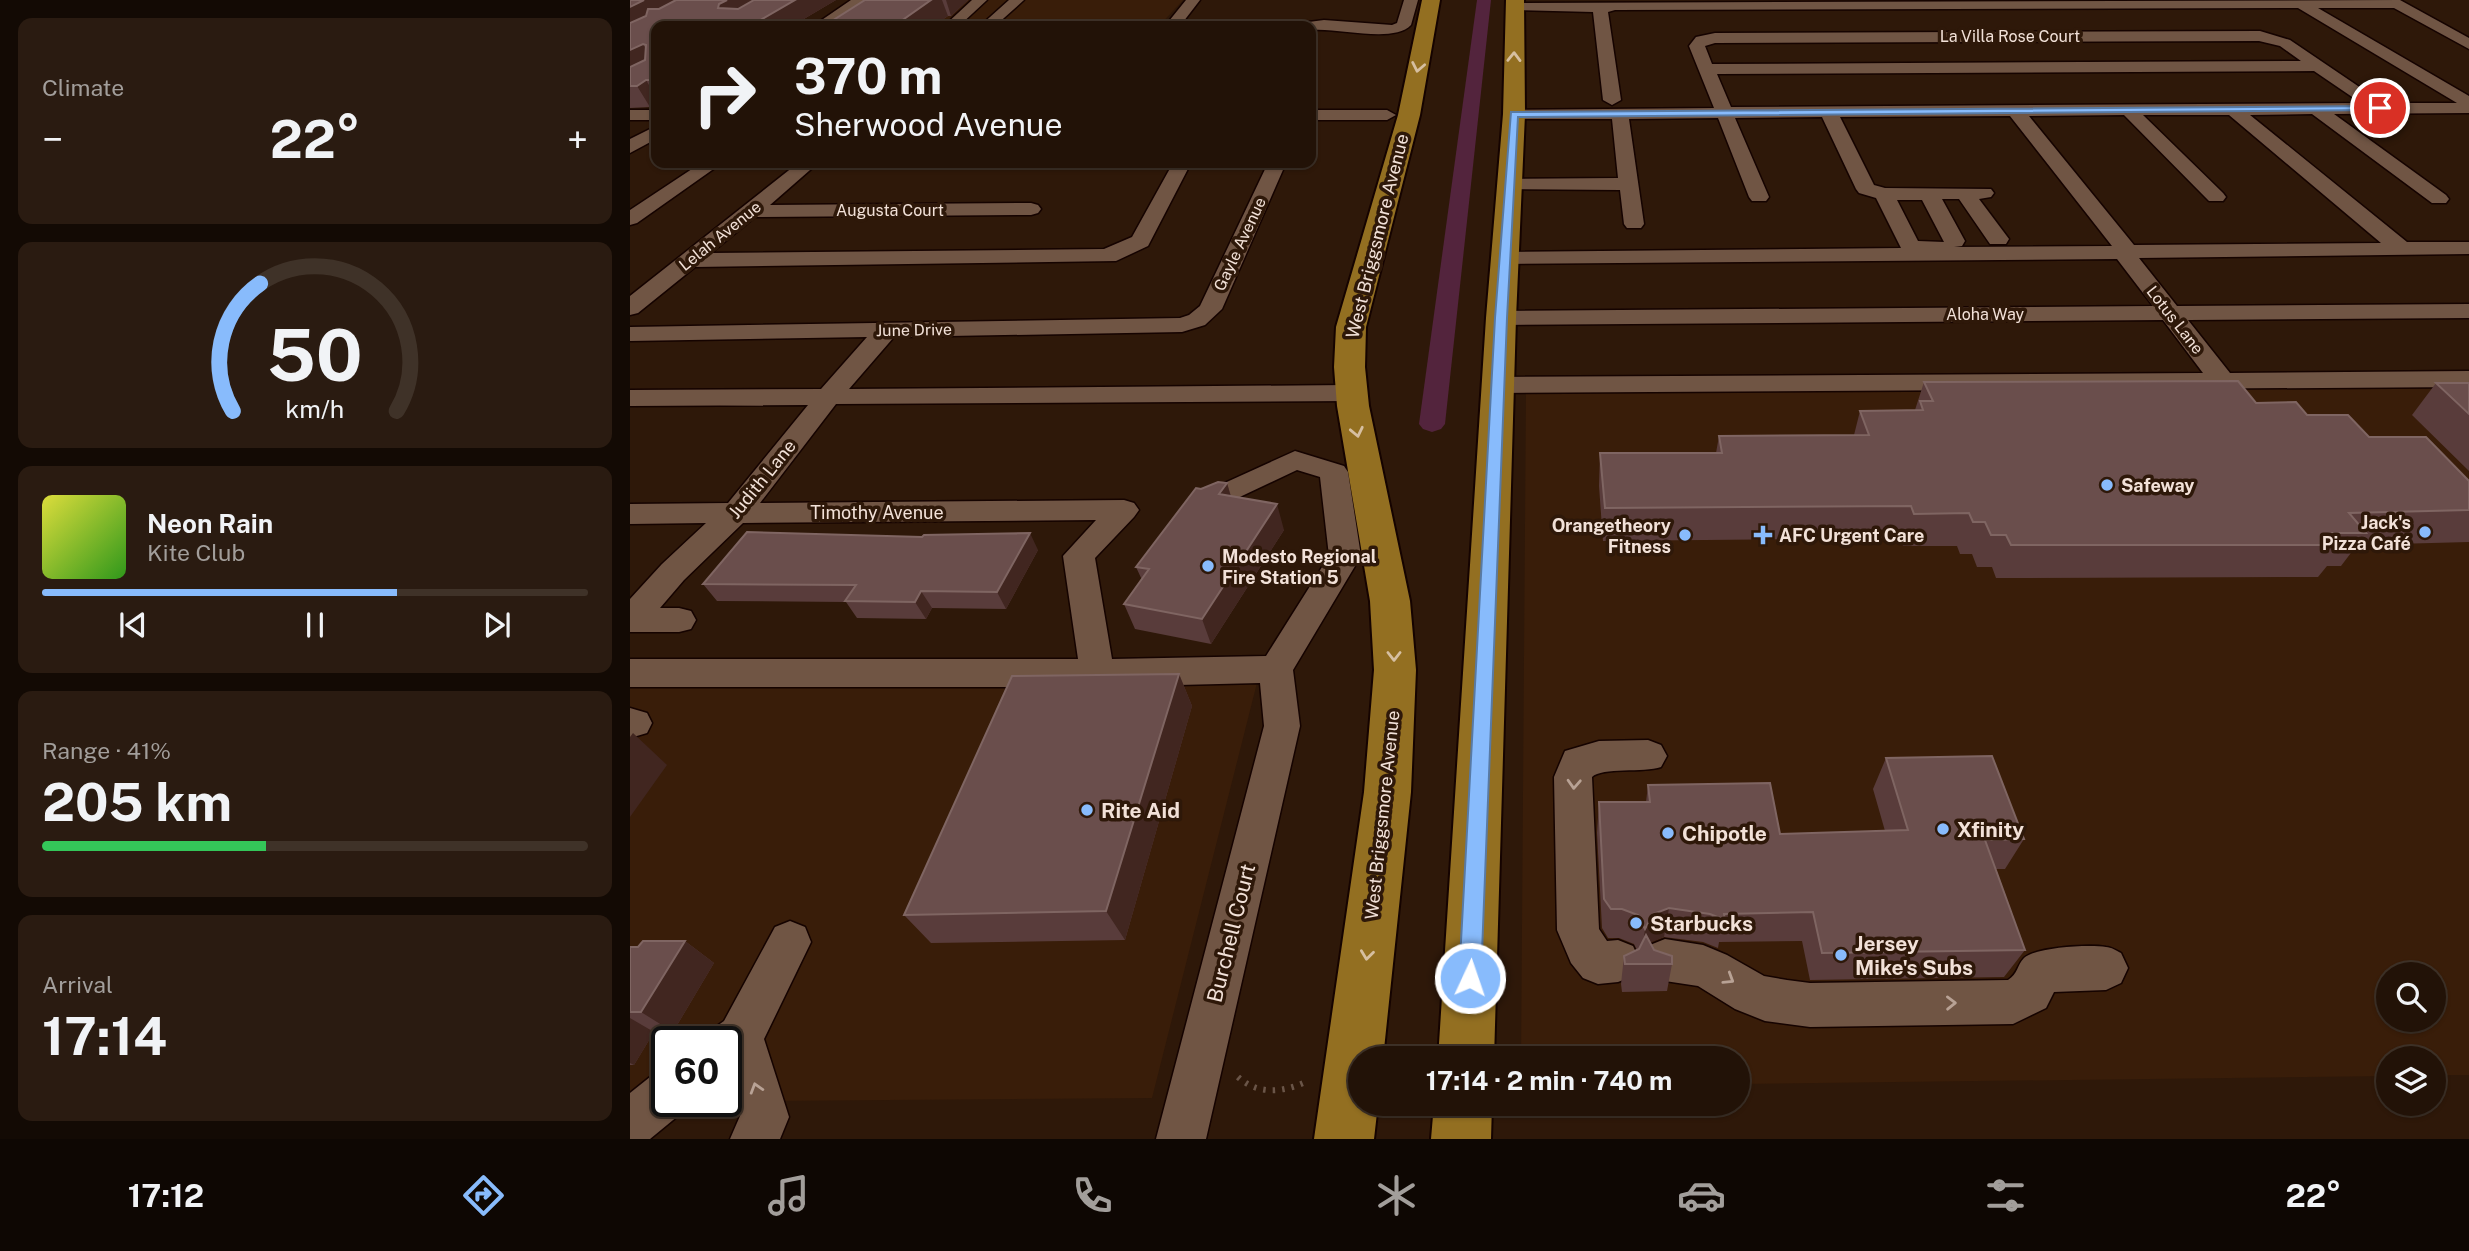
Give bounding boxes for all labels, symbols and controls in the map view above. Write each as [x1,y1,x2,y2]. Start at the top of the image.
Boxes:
street label: La Villa Rose Court [1940,27,2080,46]
text: 370 m [794,47,943,105]
icon: right [679,49,770,140]
one-way arrow [1507,51,1522,62]
one-way arrow [1412,61,1427,73]
text: Climate [42,74,124,101]
pin [2350,78,2410,138]
icon: arrive [2361,89,2399,127]
text: Sherwood Avenue [794,106,1063,143]
text: 22° [270,109,360,170]
text: − [42,117,63,162]
text: + [567,117,588,162]
street label: West Briggsmore Avenue [1341,131,1413,341]
street label: Gayle Avenue [1210,194,1270,294]
street label: Lelah Avenue [675,197,765,275]
street label: Augusta Court [836,201,944,220]
street label: Lotus Lane [2143,282,2207,358]
street label: Aloha Way [1946,305,2024,324]
text: 50 [267,313,363,398]
street label: June Drive [876,320,952,340]
text: km/h [286,394,344,424]
one-way arrow [1348,426,1363,438]
street label: Judith Lane [724,435,800,523]
place label: Safeway [2121,475,2194,496]
marker: Safeway [2099,477,2115,493]
street label: Timothy Avenue [810,502,944,523]
text: Neon Rain [147,508,273,539]
place label: Jack's Pizza Café [2322,512,2411,554]
place label: Orangetheory Fitness [1552,515,1671,557]
marker: Jack's Pizza Café [2417,524,2433,540]
marker: AFC Urgent Care [1753,525,1773,545]
place label: AFC Urgent Care [1779,525,1924,546]
marker: Orangetheory Fitness [1677,527,1693,543]
text: Kite Club [147,539,245,566]
place label: Modesto Regional Fire Station 5 [1222,546,1377,588]
marker: Modesto Regional Fire Station 5 [1200,558,1216,574]
icon: previous [114,606,152,644]
icon: pause [296,606,334,644]
icon: next [478,606,516,644]
one-way arrow [1386,651,1402,661]
street label: West Briggsmore Avenue [1361,709,1403,921]
text: Range · 41% [42,737,171,764]
text: 205 km [42,772,232,833]
one-way arrow [1567,779,1582,790]
place label: Rite Aid [1101,798,1180,823]
marker: Rite Aid [1079,802,1095,818]
place label: Xfinity [1957,817,2024,842]
place label: Chipotle [1682,821,1767,846]
marker: Xfinity [1935,821,1951,837]
marker: Chipotle [1660,825,1676,841]
street label: Burchell Court [1202,861,1260,1005]
place label: Starbucks [1650,911,1753,936]
marker: Starbucks [1628,915,1644,931]
place label: Jersey Mike's Subs [1855,931,1973,980]
position arrow [1433,941,1507,1015]
marker: Jersey Mike's Subs [1833,947,1849,963]
one-way arrow [1360,949,1375,961]
map controls [2376,962,2446,1116]
button: search [2376,962,2446,1032]
one-way arrow [1722,970,1735,983]
text: Arrival [42,971,113,998]
one-way arrow [1946,995,1957,1011]
text: 17:14 [42,1006,167,1067]
speed limit sign: 60 [651,1026,742,1117]
button: layers [2376,1046,2446,1116]
text: 17:14 · 2 min · 740 m [1426,1065,1672,1096]
one-way arrow [750,1083,764,1095]
icon: directions [459,1171,508,1220]
icon: music [764,1171,813,1220]
icon: phone [1068,1171,1117,1220]
icon: climate [1372,1171,1421,1220]
icon: car [1677,1171,1726,1220]
icon: filters [1981,1171,2030,1220]
text: 17:12 [128,1177,204,1214]
text: 22° [2285,1177,2341,1214]

